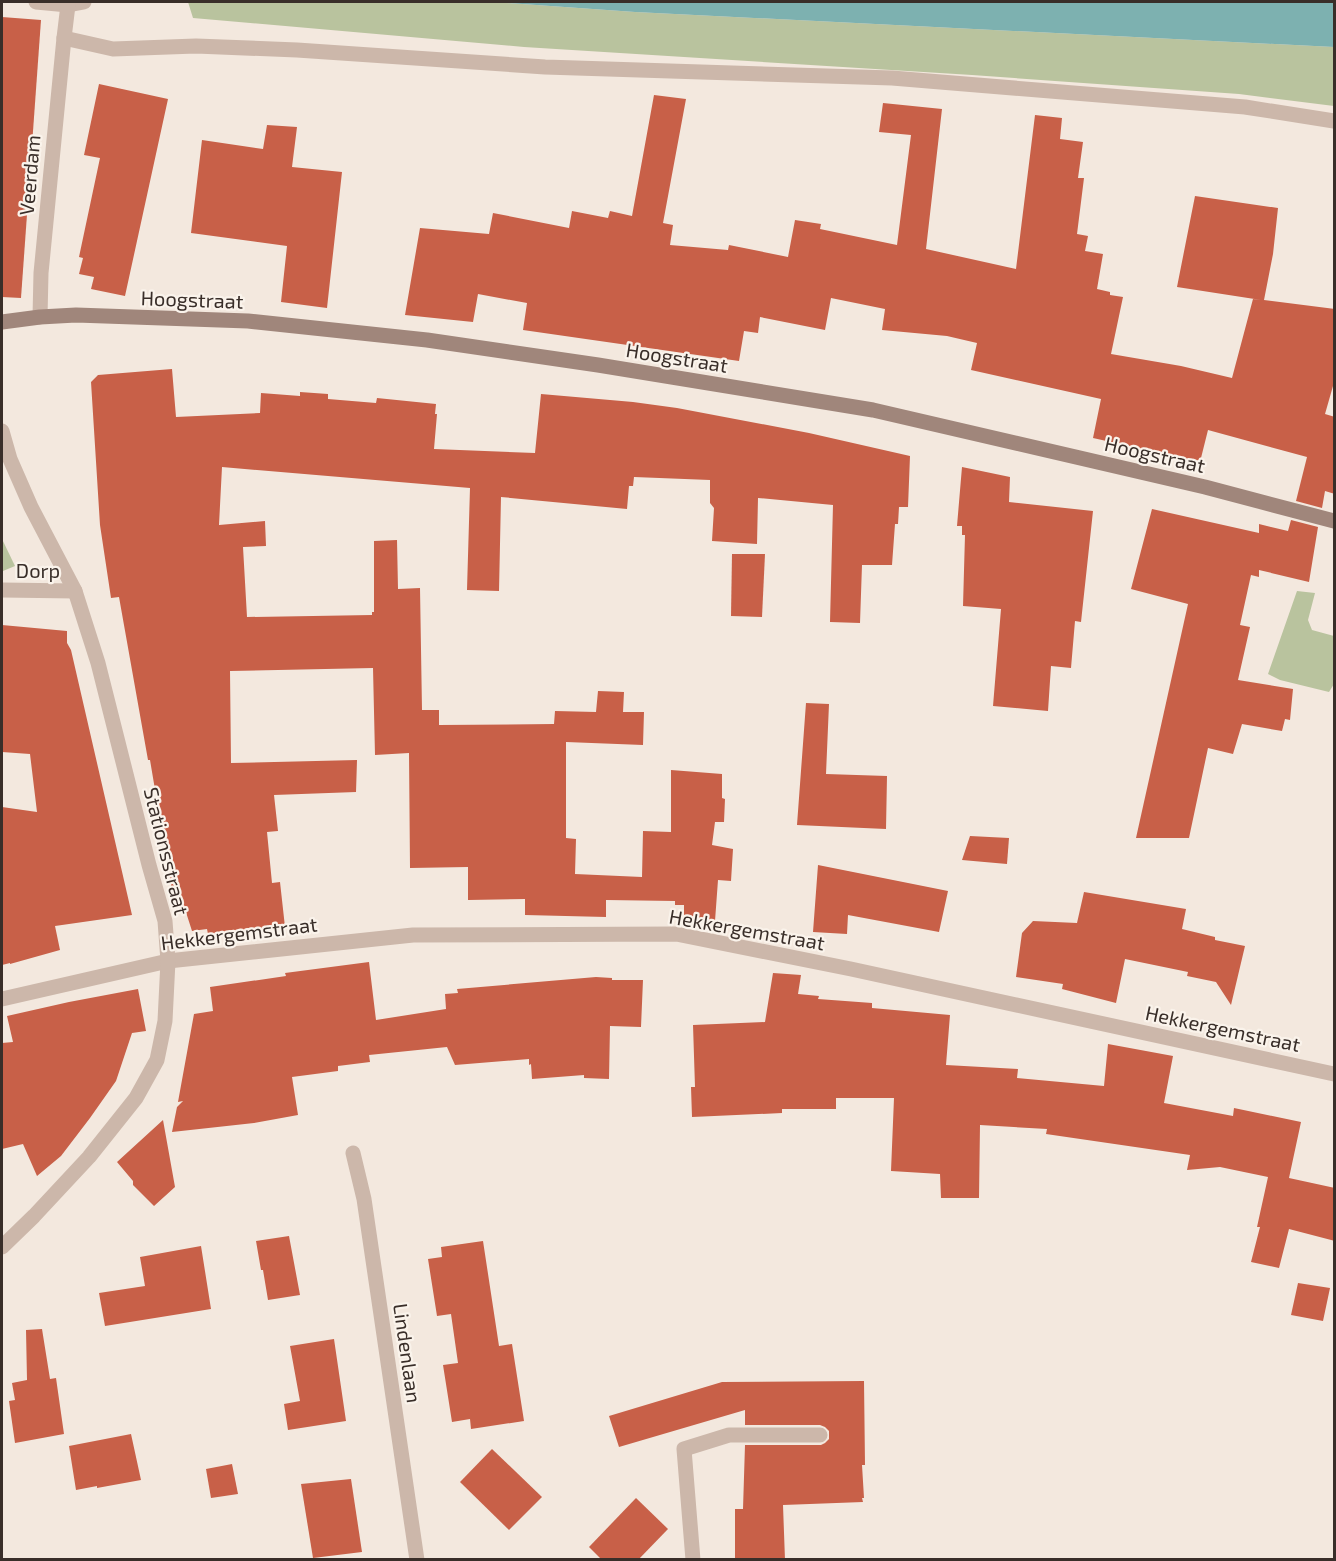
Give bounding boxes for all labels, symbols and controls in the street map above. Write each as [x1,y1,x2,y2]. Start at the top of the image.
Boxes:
street label: Veerdam [14,134,44,216]
street label: Hoogstraat [140,285,244,313]
street label: Hoogstraat [624,337,730,377]
street label: Hoogstraat [1102,431,1208,477]
street label: Dorp [16,558,60,582]
street label: Stationsstraat [140,785,195,918]
street label: Hekkergemstraat [667,904,827,955]
street label: Hekkergemstraat [159,911,319,955]
street label: Hekkergemstraat [1143,1000,1303,1056]
street label: Lindenlaan [389,1302,427,1404]

